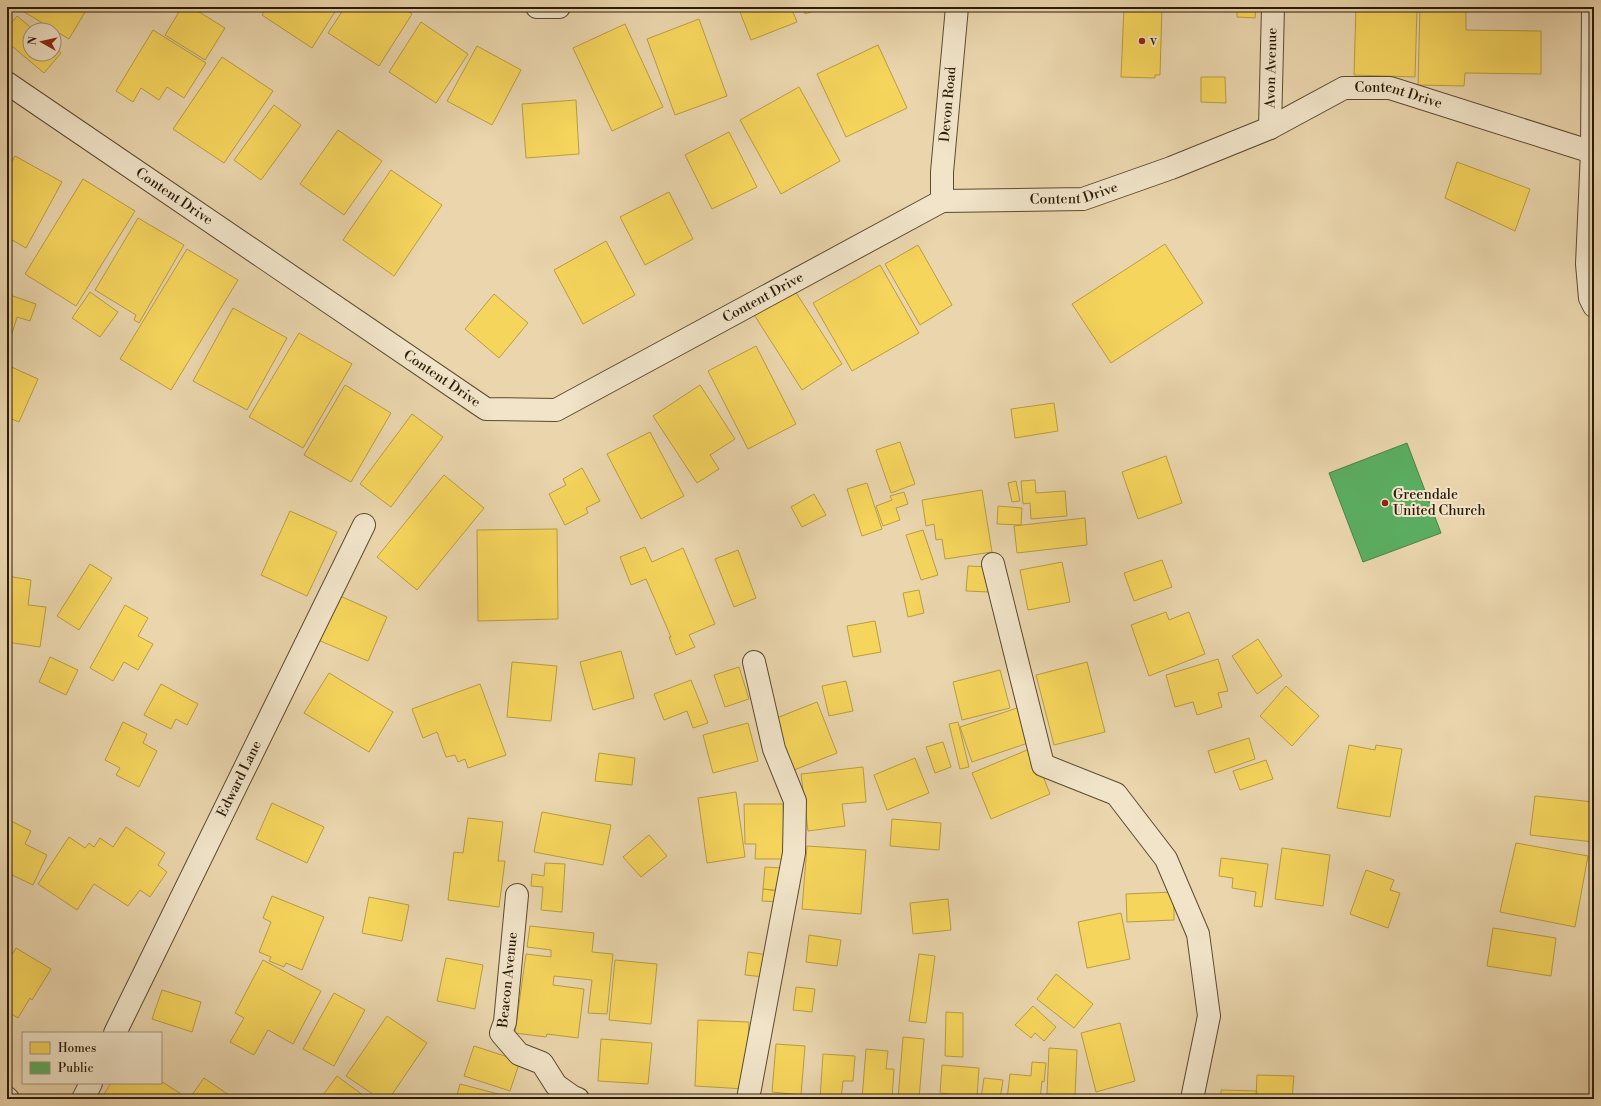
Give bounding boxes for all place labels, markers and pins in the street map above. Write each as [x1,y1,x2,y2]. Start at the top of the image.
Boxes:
place label: v [1149,32,1158,50]
marker: v [1137,36,1147,46]
place label: Greendale United Church [1393,486,1486,520]
marker: Greendale United Church [1380,498,1390,508]

